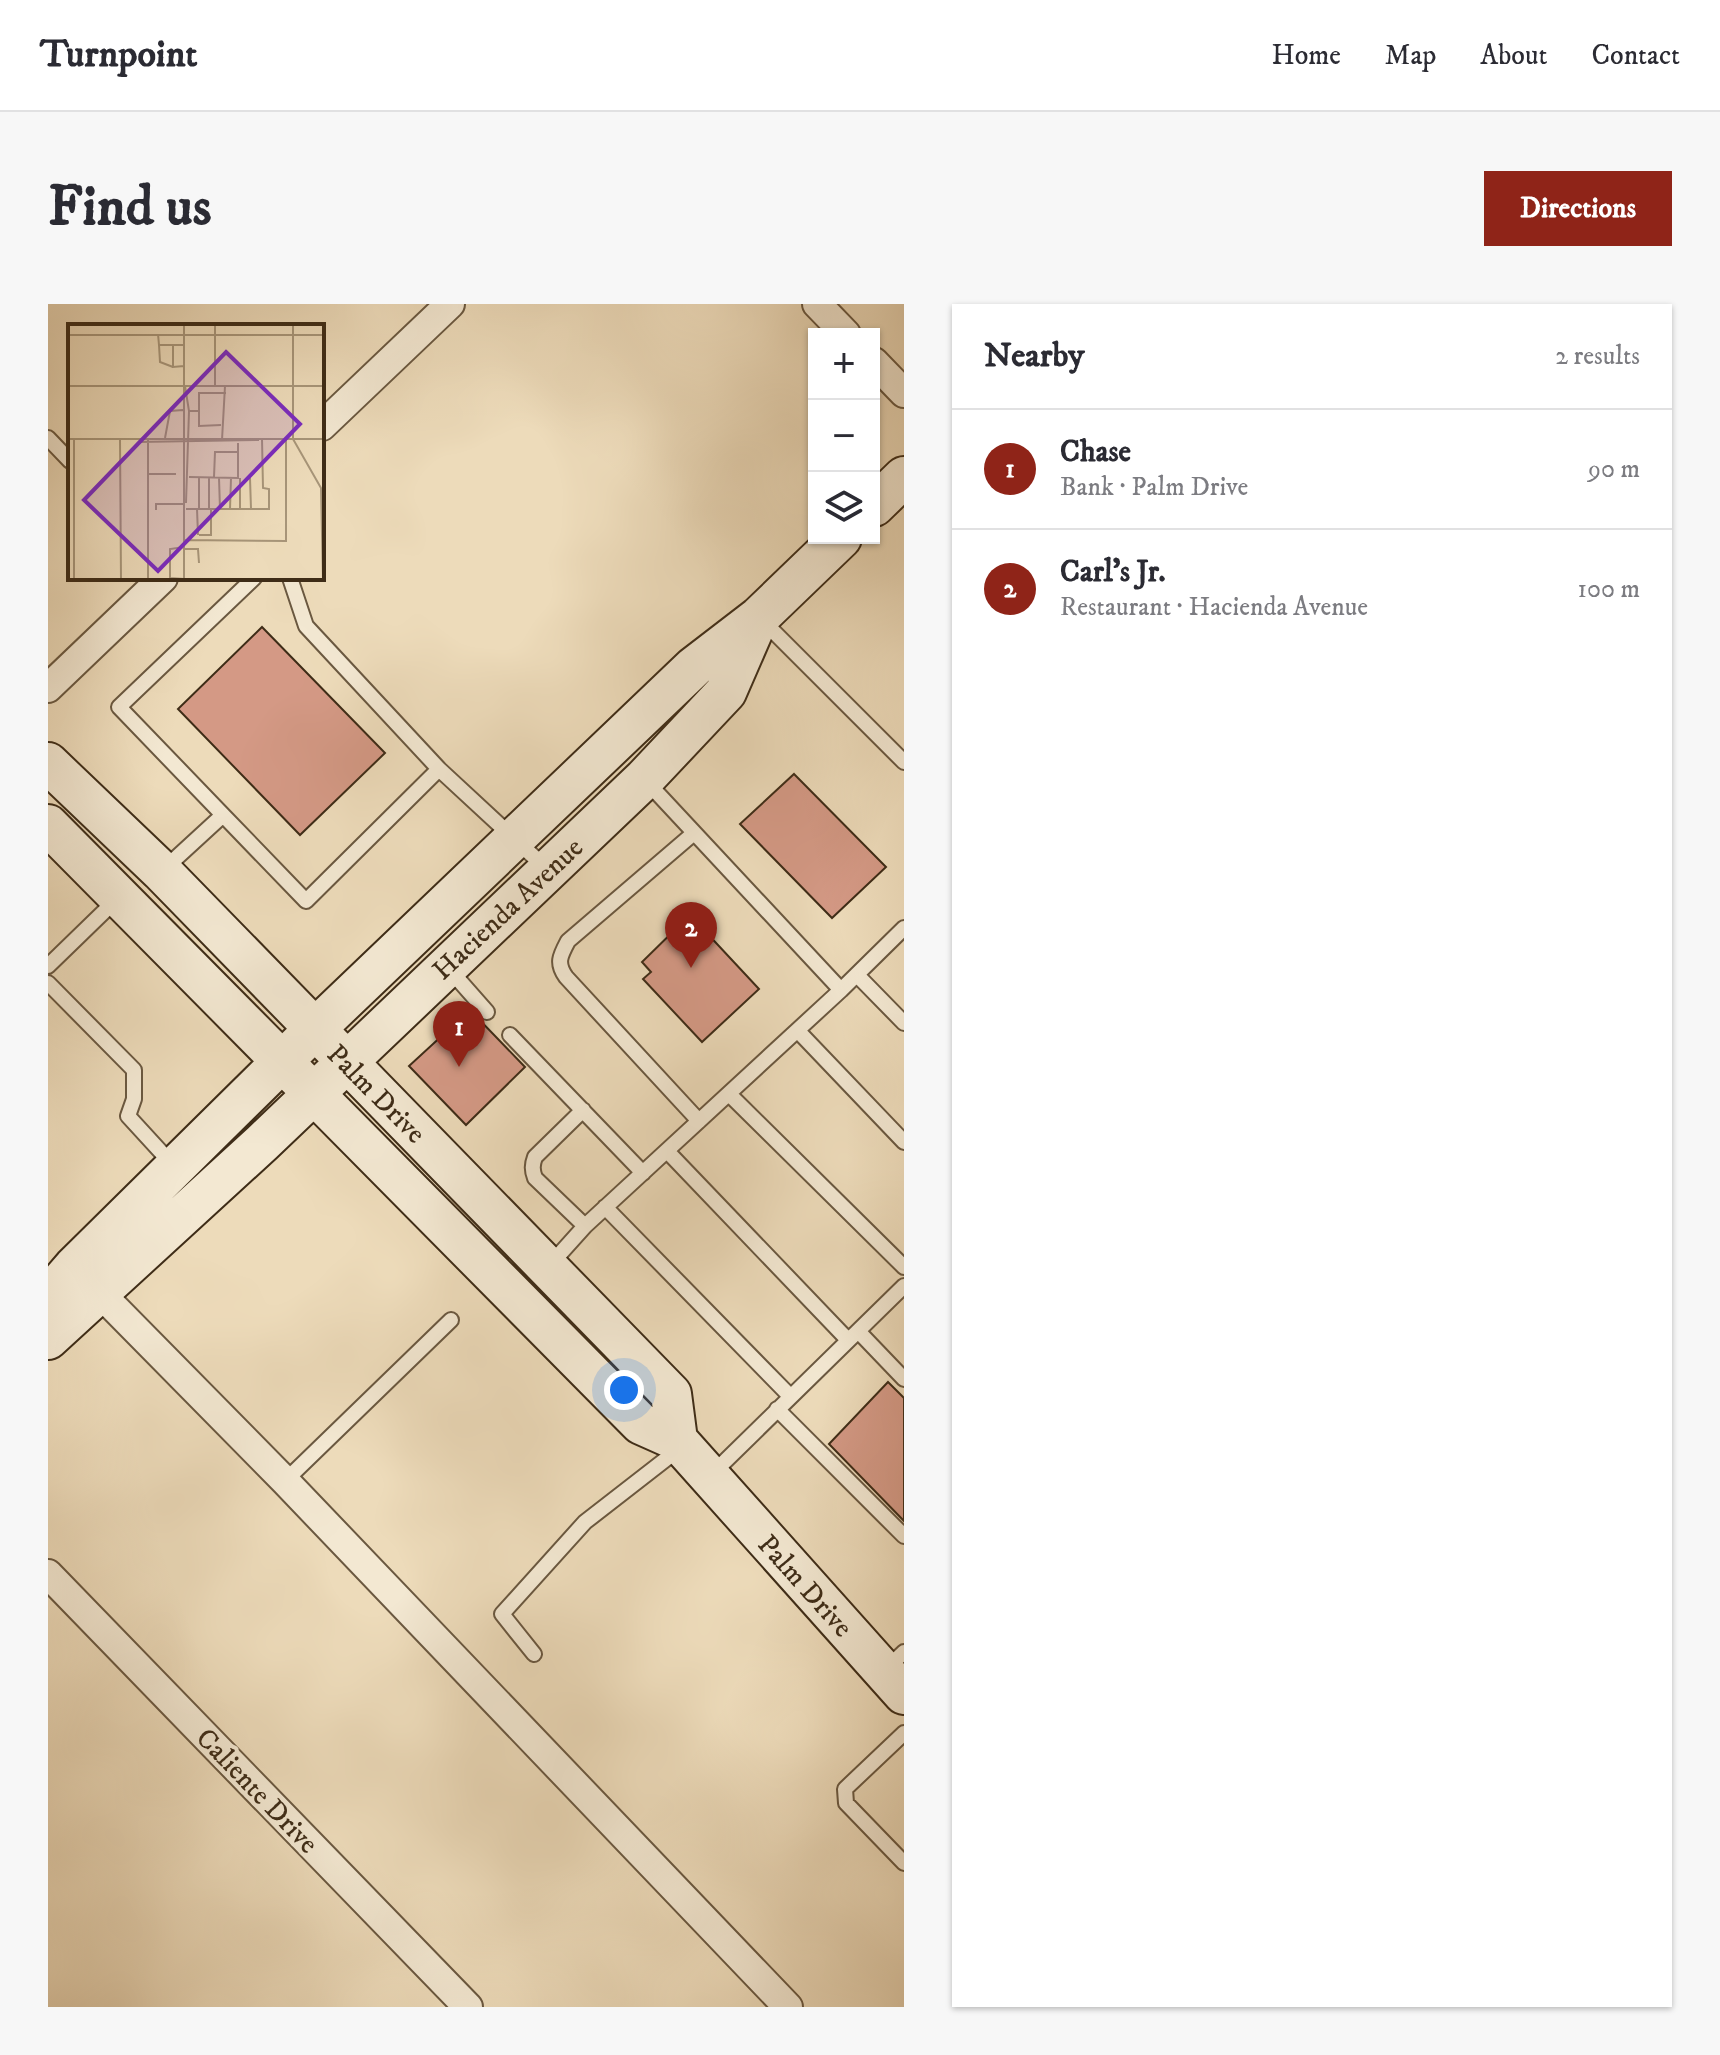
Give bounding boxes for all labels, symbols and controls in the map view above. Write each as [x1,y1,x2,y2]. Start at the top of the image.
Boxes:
text: Turnpoint [40,31,198,79]
text: Home [1272,38,1341,73]
text: Map [1385,38,1436,73]
text: About [1480,38,1547,73]
text: Contact [1591,38,1680,73]
button: Directions [1484,171,1672,246]
text: Find us [48,173,212,243]
inset map [68,324,324,580]
map controls [808,328,880,544]
button: + [808,328,880,400]
text: Nearby [984,335,1085,377]
text: 2 results [1555,340,1640,373]
button: − [808,400,880,472]
text: Chase [1060,434,1131,471]
text: 1 [1005,453,1015,486]
text: 90 m [1588,453,1640,486]
text: Bank · Palm Drive [1060,471,1248,504]
button: layers [808,472,880,544]
text: Carl's Jr. [1060,554,1166,591]
text: 2 [1004,573,1016,606]
text: 100 m [1577,573,1640,606]
text: Restaurant · Hacienda Avenue [1060,591,1368,624]
street label: Hacienda Avenue [425,830,591,988]
pin: 2 [665,902,717,968]
pin: 1 [433,1001,485,1067]
street label: Palm Drive [319,1037,433,1151]
your location [604,1370,644,1410]
street label: Palm Drive [750,1527,860,1645]
street label: Caliente Drive [188,1721,325,1861]

